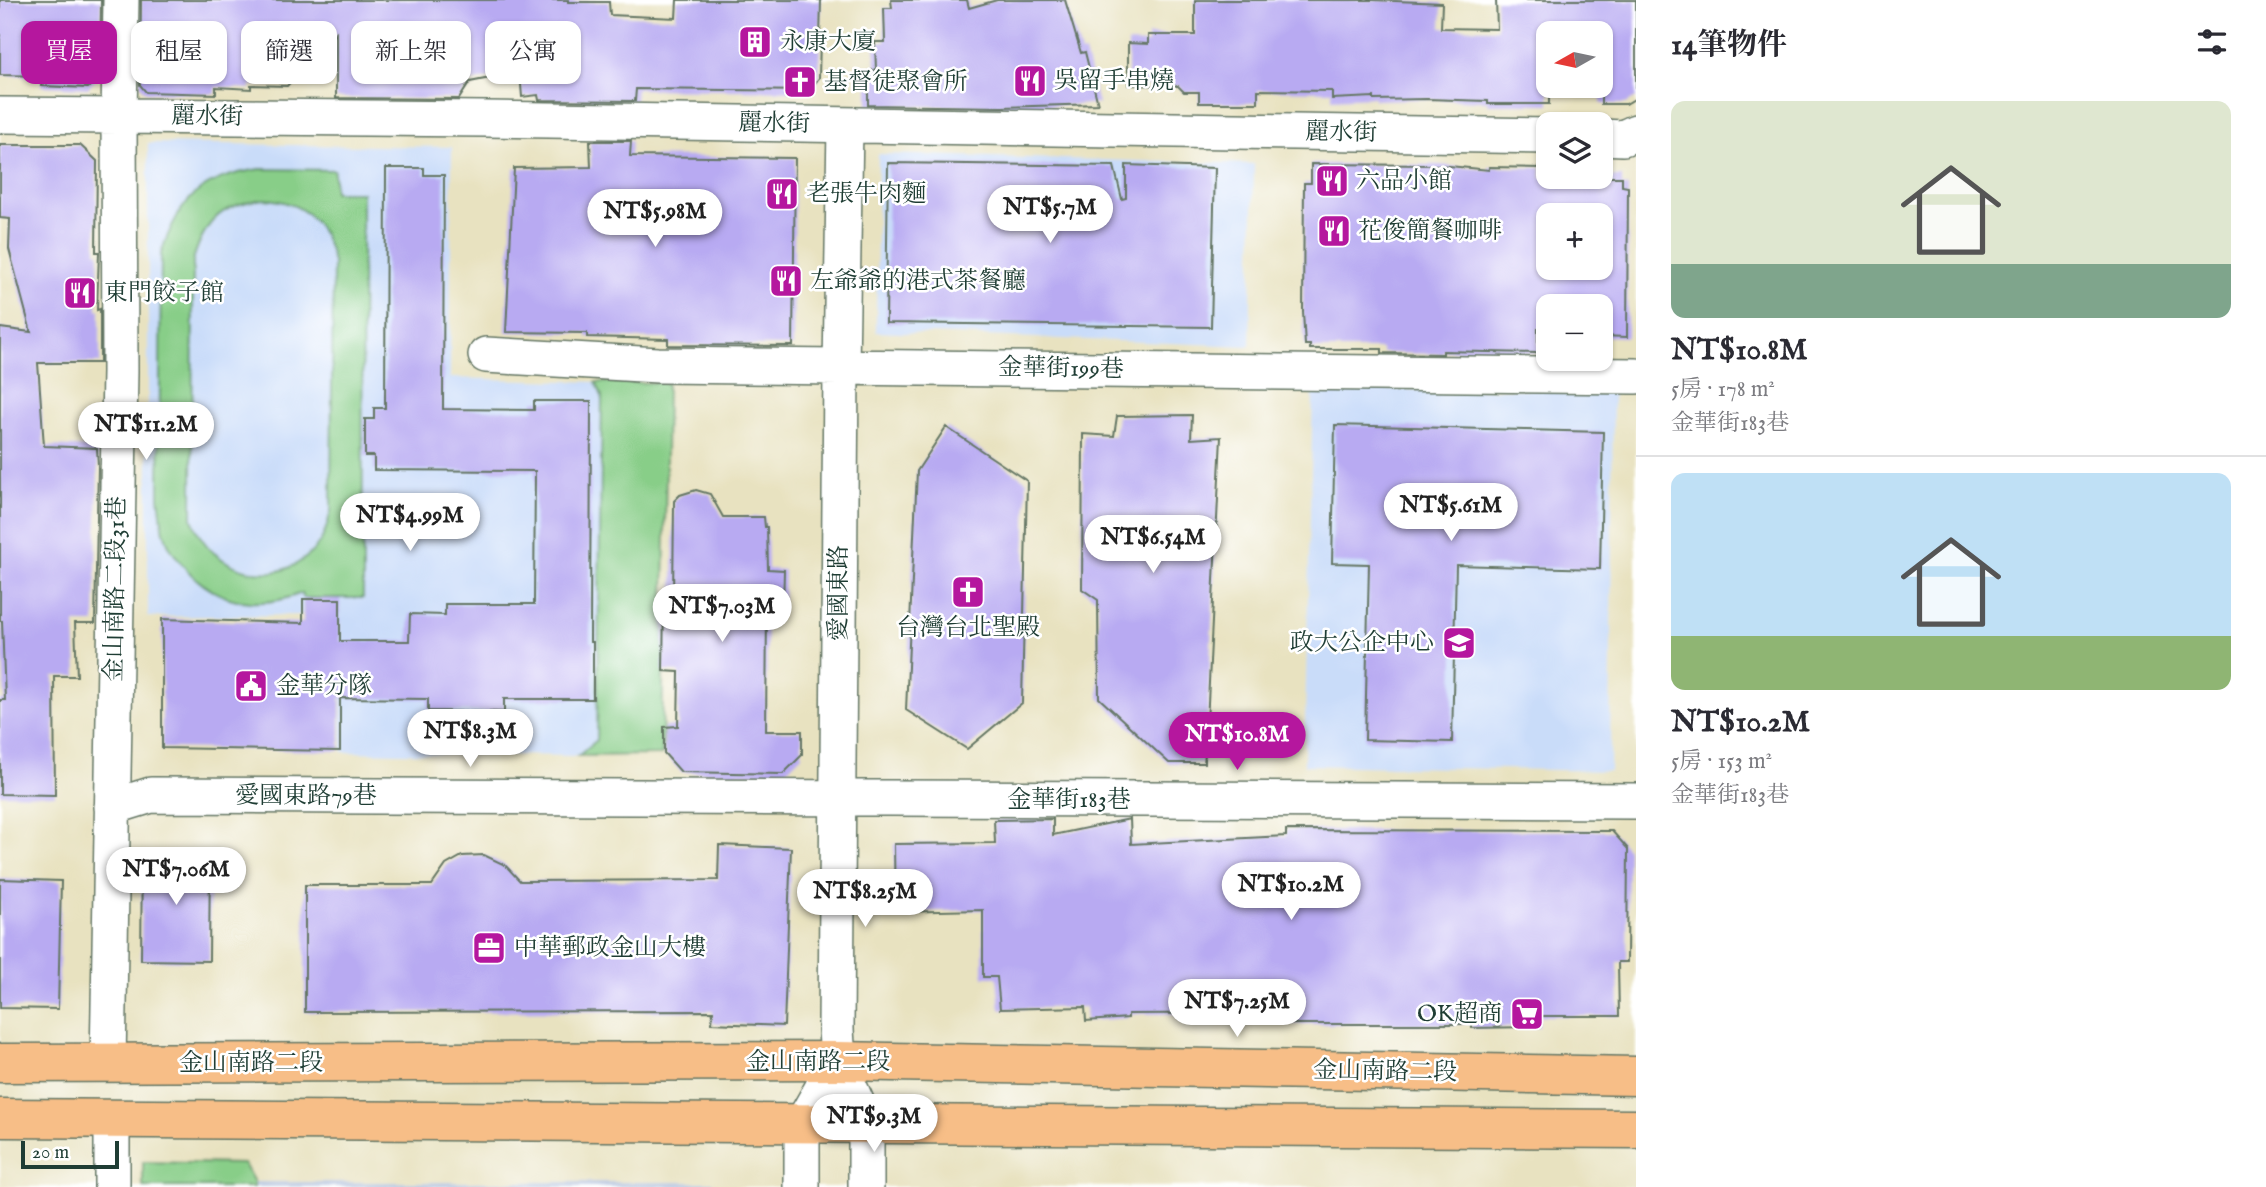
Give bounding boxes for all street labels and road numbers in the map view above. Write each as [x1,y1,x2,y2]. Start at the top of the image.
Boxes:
street label: 麗水街 [171,101,243,133]
street label: 麗水街 [738,108,810,140]
street label: 麗水街 [1305,117,1377,149]
street label: 金華街199巷 [998,352,1124,386]
street label: 金山南路二段31巷 [99,496,133,682]
street label: 愛國東路 [824,545,855,641]
street label: 愛國東路79巷 [235,781,377,812]
street label: 金華街183巷 [1007,785,1131,816]
street label: 金山南路二段 [746,1047,890,1078]
street label: 金山南路二段 [179,1048,323,1079]
street label: 金山南路二段 [1313,1055,1457,1089]

